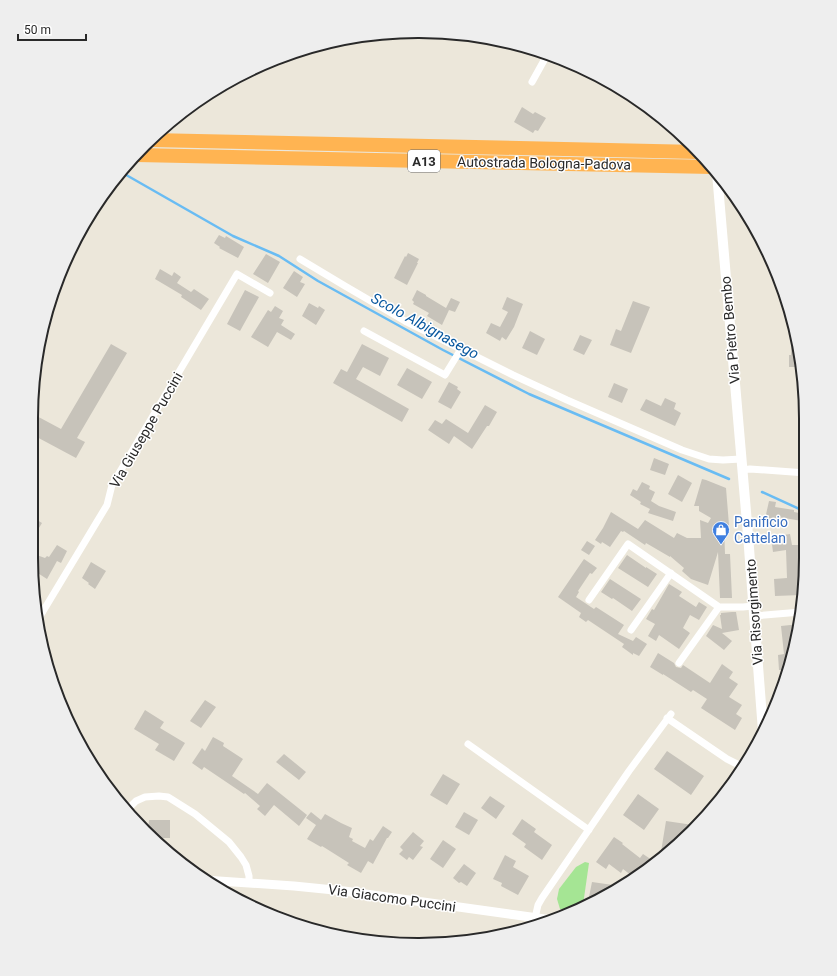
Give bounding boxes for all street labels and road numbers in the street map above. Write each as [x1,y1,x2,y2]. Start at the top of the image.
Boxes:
road number: A13 [408,150,440,172]
street label: Autostrada Bologna-Padova [457,153,631,173]
street label: Via Pietro Bembo [717,276,743,384]
street label: Via Giuseppe Puccini [106,369,186,491]
street label: Via Risorgimento [742,558,766,666]
street label: Via Giacomo Puccini [327,881,457,915]

